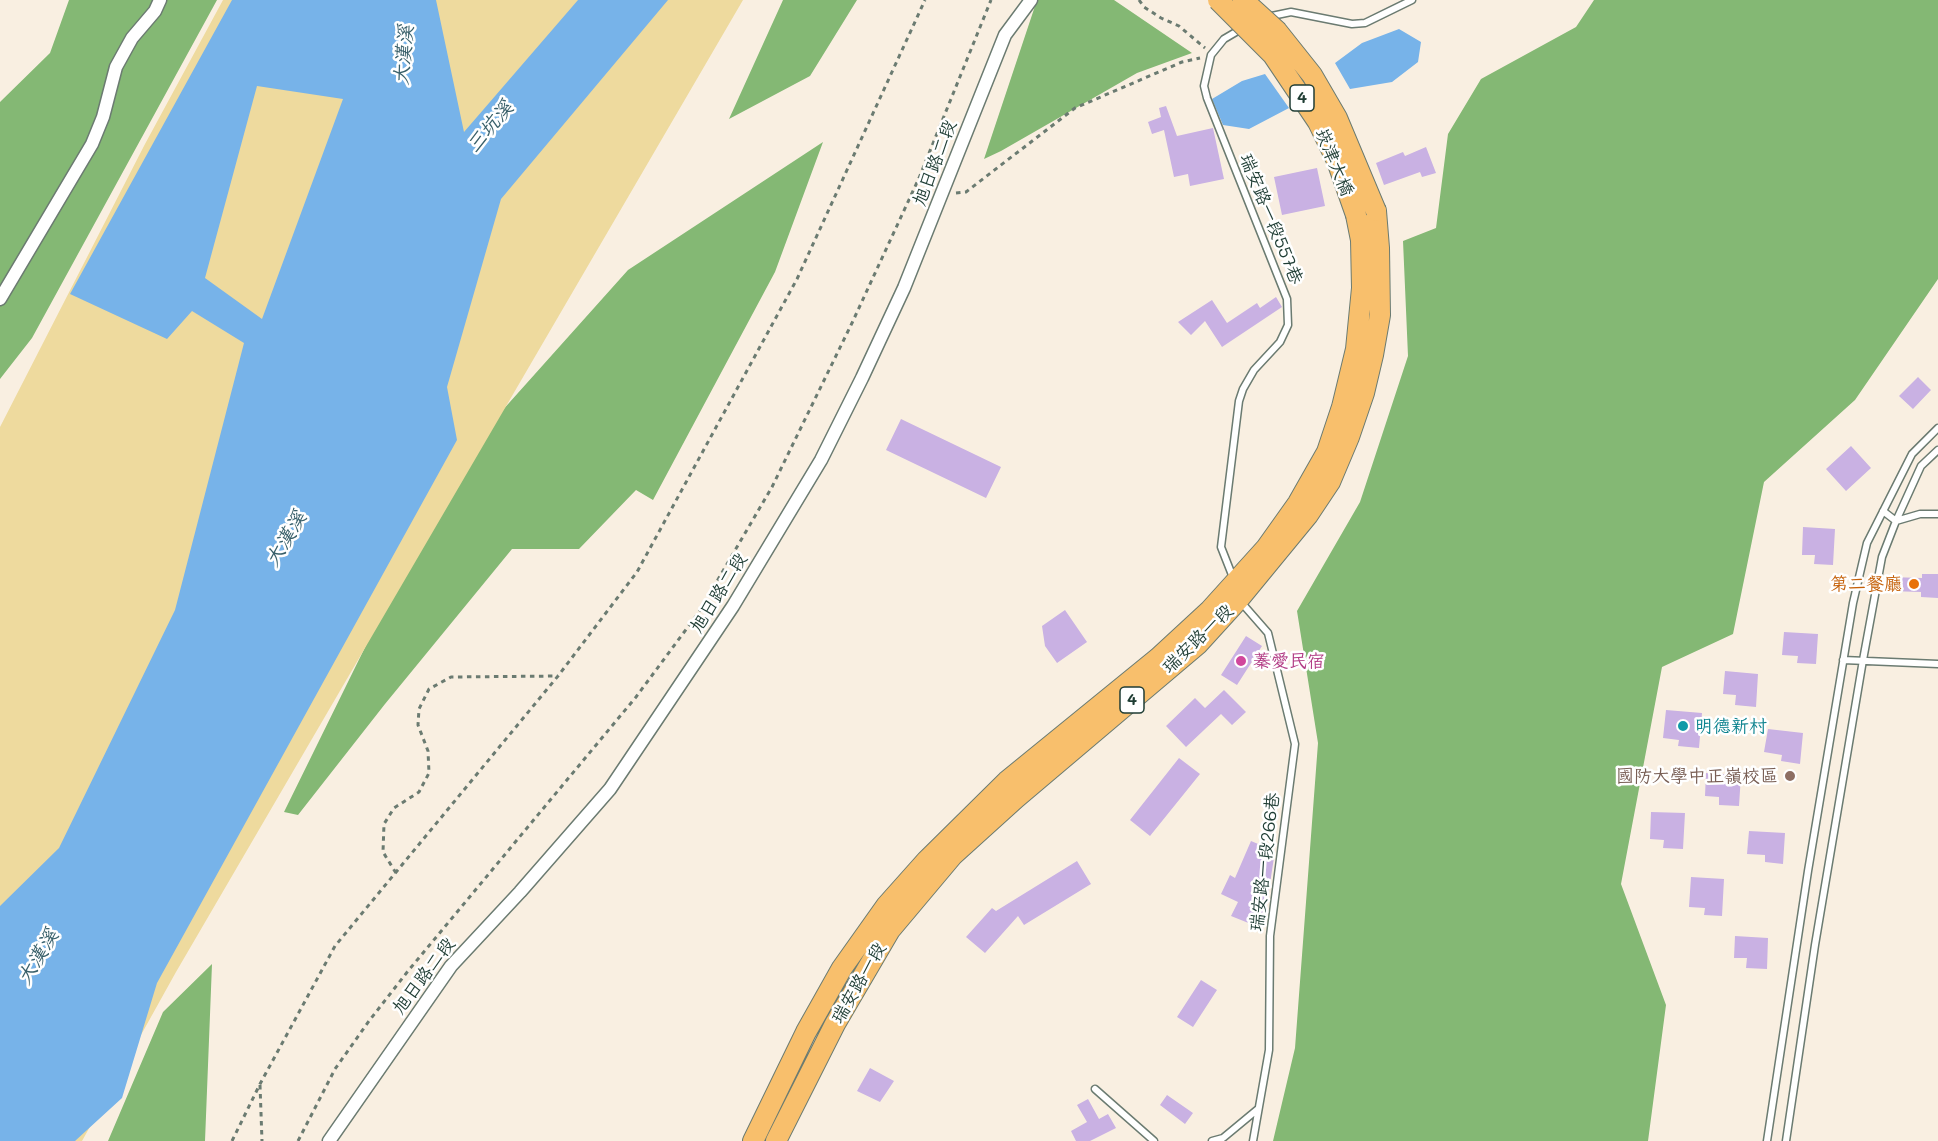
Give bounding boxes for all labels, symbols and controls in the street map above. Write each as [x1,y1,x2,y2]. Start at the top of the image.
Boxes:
water label: 大漢溪 [389,24,419,86]
road number: 4 [1290,85,1314,111]
water label: 三坑溪 [462,96,518,158]
street label: 旭日路二段 [909,117,961,209]
street label: 崁津大橋 [1310,125,1358,199]
street label: 瑞安路一段557巷 [1235,151,1307,287]
water label: 大漢溪 [260,507,312,571]
street label: 旭日路二段 [686,549,752,637]
place label: 第二餐廳 [1830,573,1902,595]
marker: 第二餐廳 [1907,577,1921,591]
street label: 瑞安路一段 [1158,600,1238,678]
place label: 蓁愛民宿 [1253,650,1325,672]
marker: 蓁愛民宿 [1234,654,1248,668]
road number: 4 [1120,687,1144,713]
place label: 明德新村 [1695,715,1767,737]
marker: 明德新村 [1676,719,1690,733]
place label: 國防大學中正嶺校區 [1616,765,1778,787]
marker: 國防大學中正嶺校區 [1783,769,1797,783]
street label: 瑞安路一段266巷 [1246,791,1284,933]
water label: 大漢溪 [12,925,64,989]
street label: 旭日路二段 [388,934,460,1018]
street label: 瑞安路一段 [827,939,891,1027]

